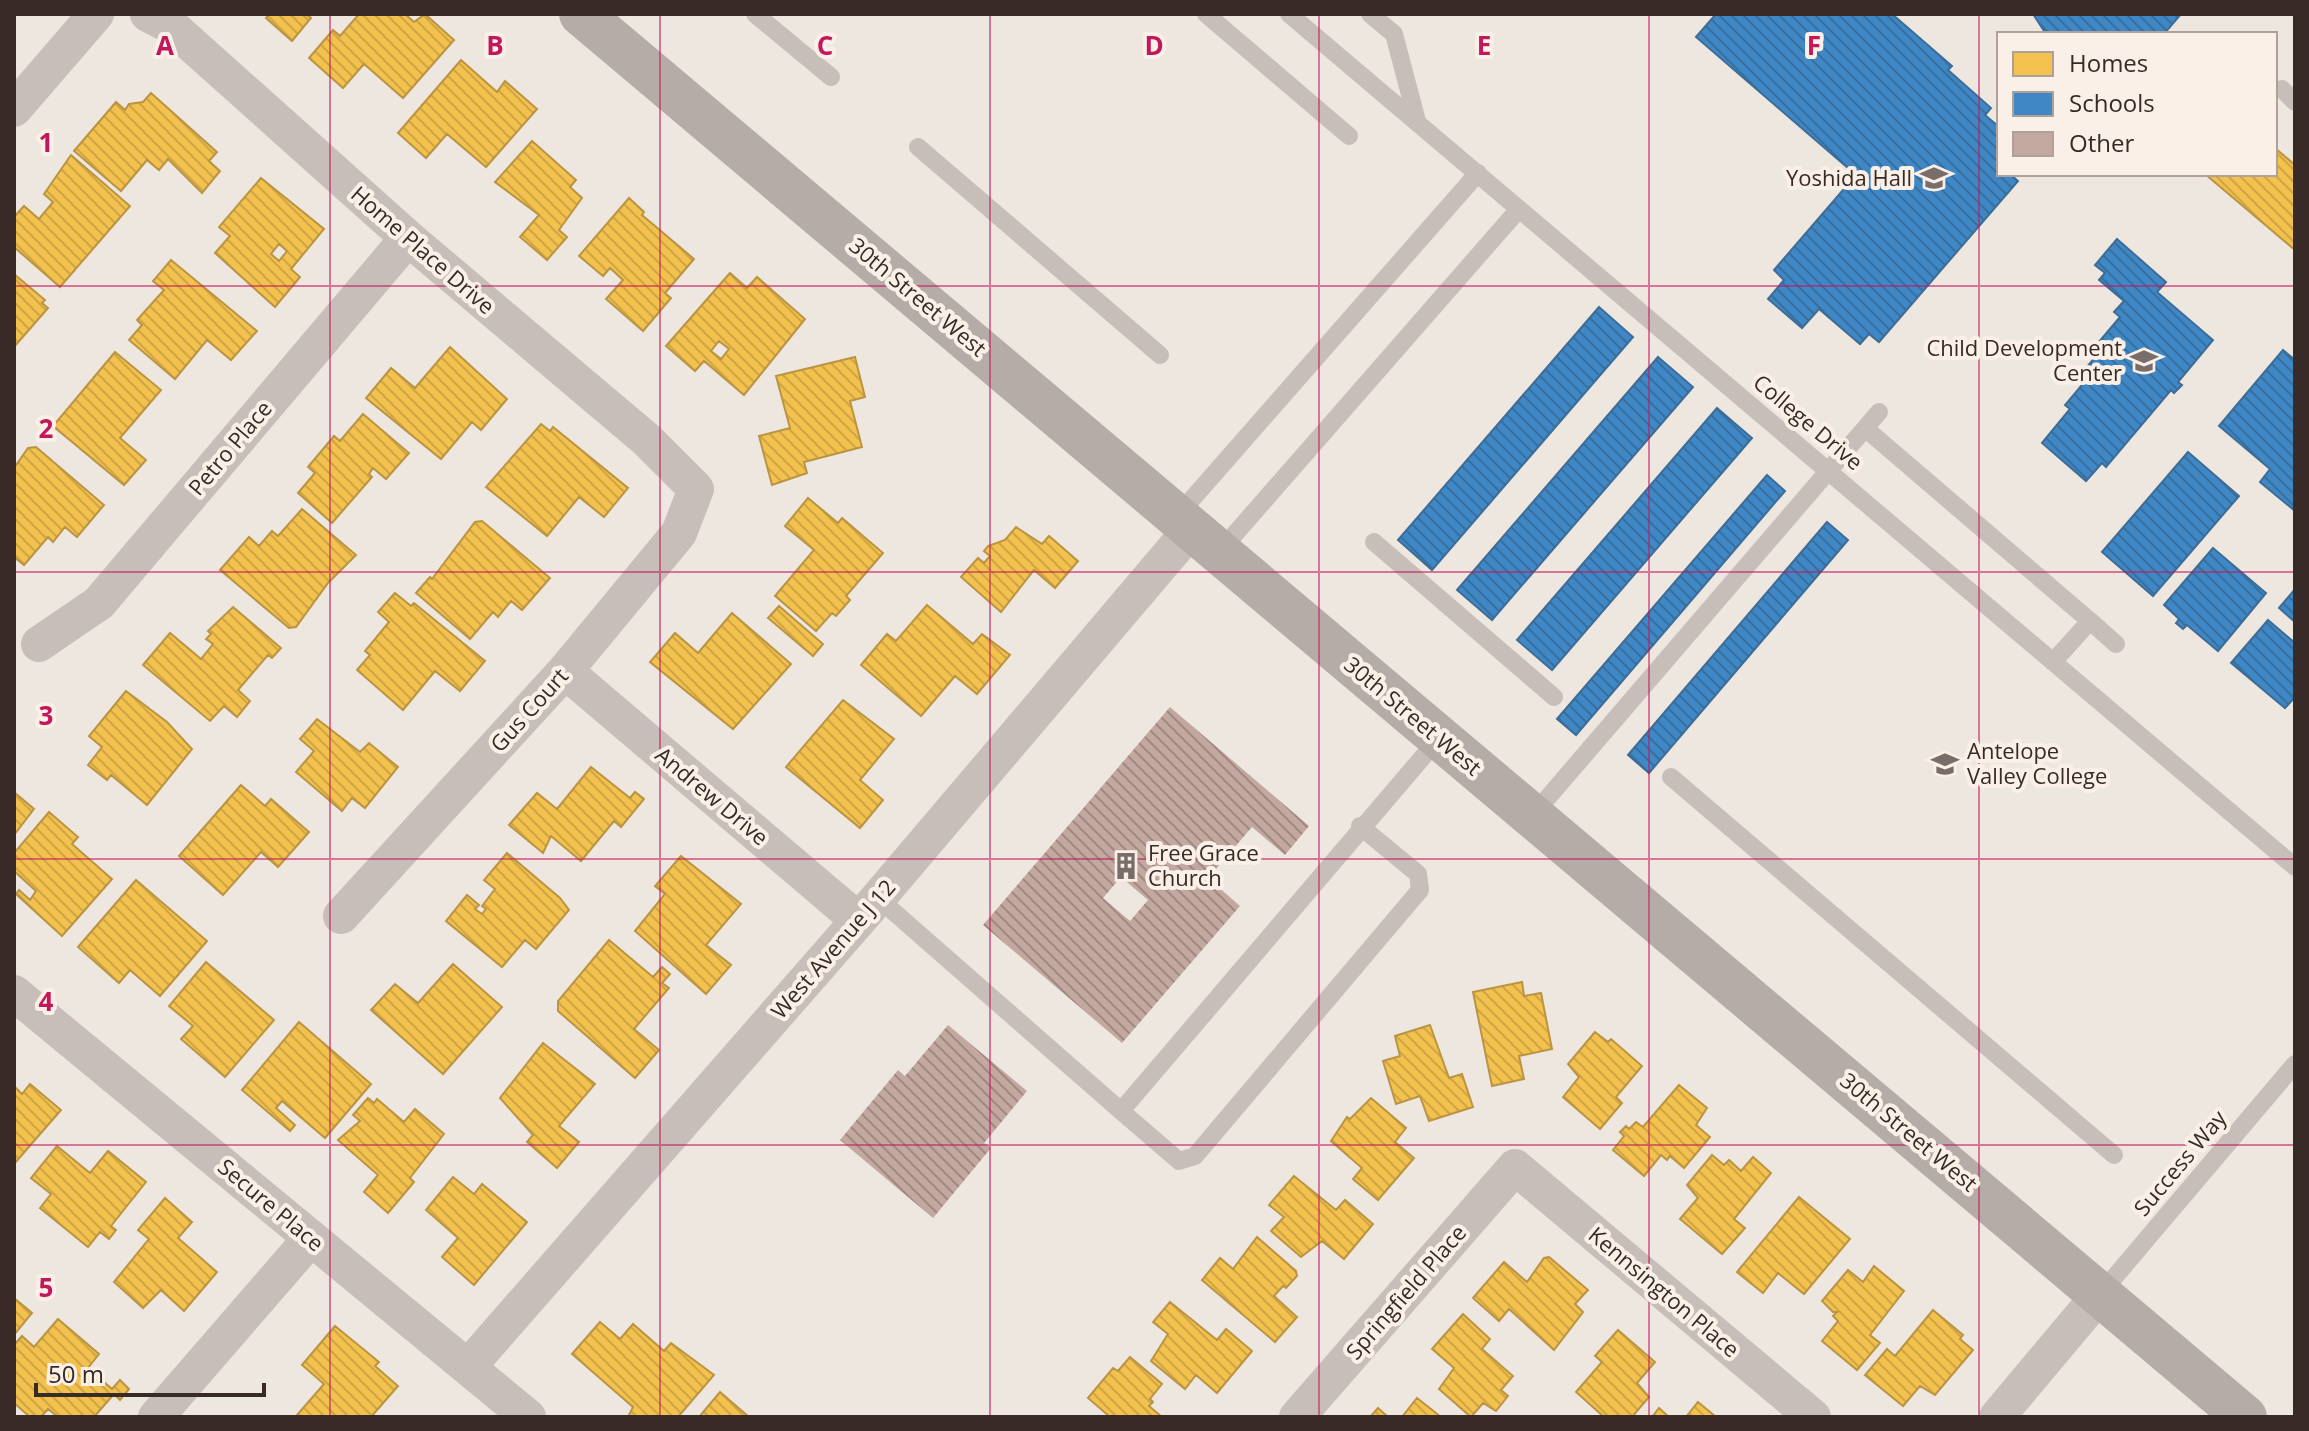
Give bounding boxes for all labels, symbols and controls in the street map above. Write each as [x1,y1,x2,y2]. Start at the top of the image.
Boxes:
text: A [156,27,174,63]
text: B [486,27,504,63]
text: C [817,27,833,63]
text: D [1144,27,1164,63]
text: E [1477,27,1491,63]
text: F [1807,27,1821,63]
legend [1997,32,2277,176]
text: Homes [2069,46,2148,79]
text: Schools [2069,86,2155,119]
text: 1 [39,124,53,160]
text: Other [2069,126,2134,159]
place label: Yoshida Hall [1786,162,1912,192]
school or university icon: Yoshida Hall [1919,163,1949,193]
street label: Home Place Drive [345,178,502,320]
street label: 30th Street West [844,230,994,363]
place label: Child Development Center [1926,332,2122,387]
school or university icon: Child Development Center [2129,346,2159,376]
street label: College Drive [1748,367,1870,476]
street label: Petro Place [181,394,278,501]
text: 2 [39,410,54,446]
street label: 30th Street West [1339,649,1489,782]
street label: Gus Court [483,661,574,758]
text: 3 [39,697,53,733]
place label: Antelope Valley College [1967,735,2107,790]
street label: Andrew Drive [650,739,775,851]
school or university icon: Antelope Valley College [1930,749,1960,779]
place label: Free Grace Church [1148,837,1259,892]
building icon: Free Grace Church [1111,851,1141,881]
street label: West Avenue J 12 [763,872,901,1025]
text: 4 [39,983,54,1019]
street label: 30th Street West [1835,1065,1985,1198]
street label: Success Way [2126,1102,2233,1221]
street label: Secure Place [212,1151,331,1257]
street label: Springfield Place [1338,1218,1472,1365]
street label: Kennsington Place [1583,1219,1746,1363]
text: 5 [39,1269,53,1305]
scale bar [36,1347,264,1397]
text: 50 m [48,1357,104,1390]

